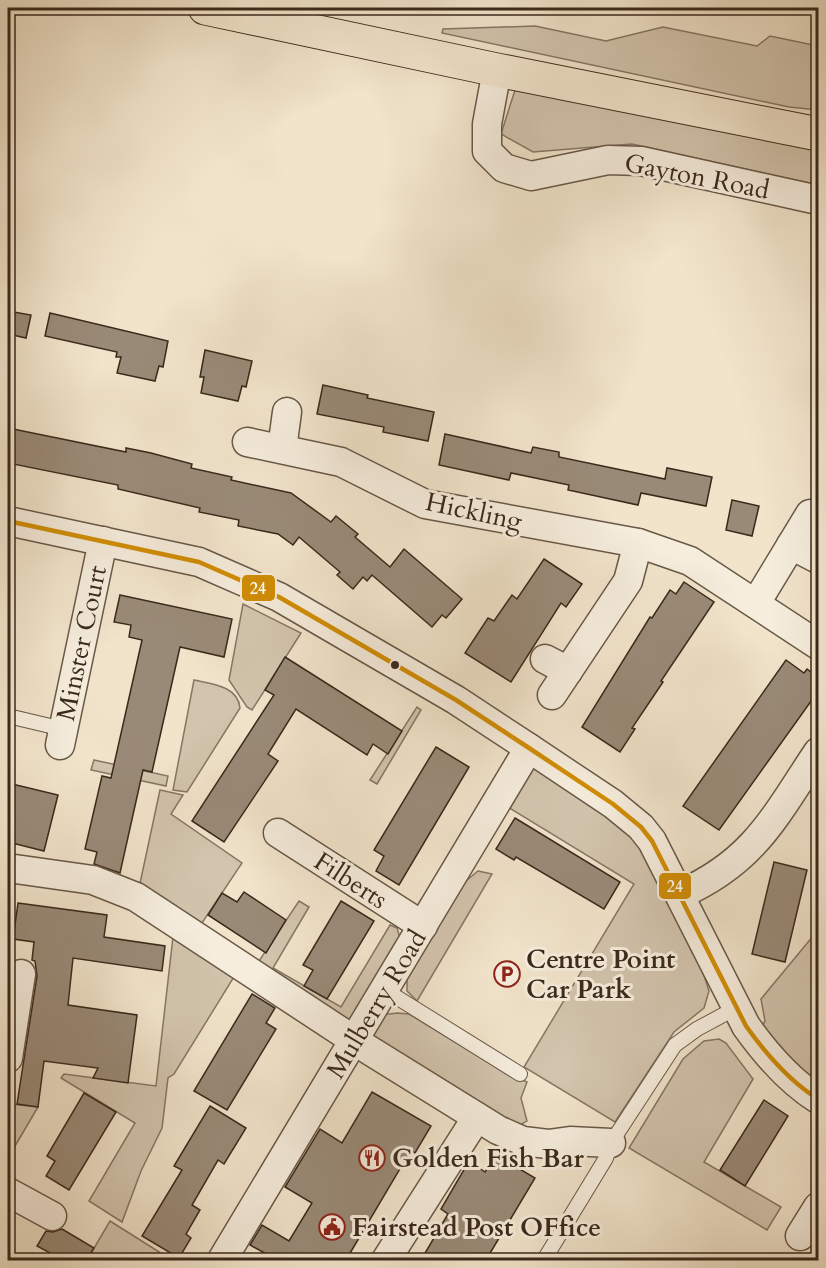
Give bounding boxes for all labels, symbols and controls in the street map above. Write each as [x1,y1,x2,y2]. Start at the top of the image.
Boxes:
street label: Gayton Road [622,145,772,208]
street label: Hickling [422,484,526,539]
street label: Minster Court [48,562,115,724]
line badge: 24 [241,574,276,602]
text: 24 [250,578,266,600]
unlabelled marker [389,659,401,671]
street label: Filberts [307,844,394,917]
line badge: 24 [658,872,692,900]
text: 24 [667,876,683,898]
street label: Mulberry Road [318,923,435,1085]
place label: Centre Point Car Park [526,942,675,1007]
parking icon: Centre Point Car Park [492,959,522,989]
place label: Golden Fish Bar [392,1141,585,1176]
restaurant icon: Golden Fish Bar [357,1143,387,1173]
place label: Fairstead Post OFfice [352,1210,601,1245]
public building icon: Fairstead Post OFfice [317,1212,347,1242]

